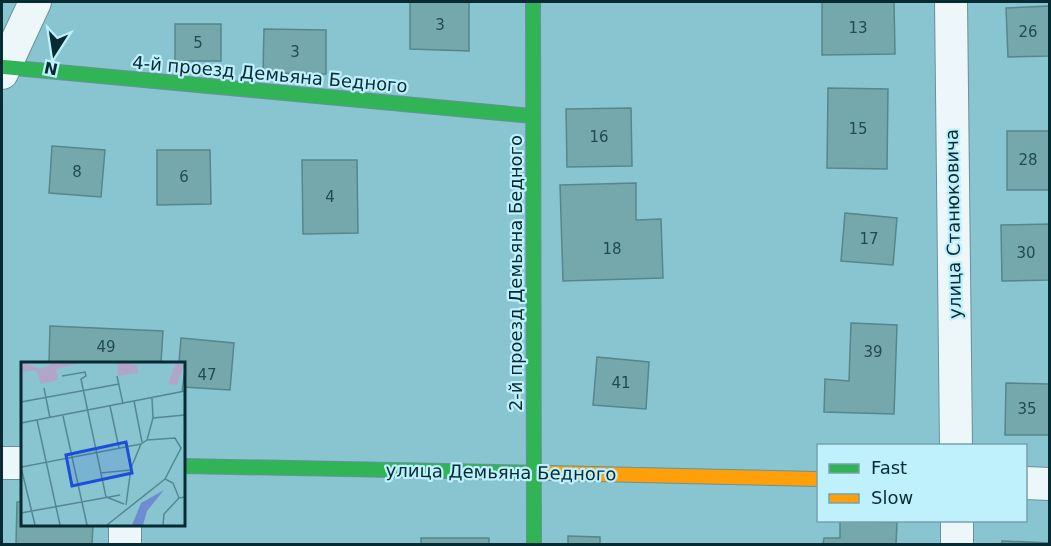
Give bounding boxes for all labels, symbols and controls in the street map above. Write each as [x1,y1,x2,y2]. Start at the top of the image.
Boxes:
house number: 3 [435,16,445,34]
house number: 13 [848,19,868,37]
house number: 26 [1018,23,1038,41]
north arrow [24,24,84,84]
house number: 5 [193,34,203,52]
house number: 3 [290,43,300,61]
street label: 4-й проезд Демьяна Бедного [132,52,408,96]
text: N [42,57,60,79]
house number: 15 [848,120,868,138]
house number: 16 [589,128,609,146]
street label: улица Станюковича [941,129,965,319]
street label: 2-й проезд Демьяна Бедного [505,135,526,411]
house number: 28 [1018,151,1038,169]
house number: 8 [72,163,82,181]
house number: 6 [179,168,189,186]
house number: 4 [325,188,335,206]
house number: 17 [859,230,879,248]
house number: 18 [602,240,622,258]
house number: 30 [1016,244,1036,262]
house number: 49 [96,338,116,356]
house number: 39 [863,343,883,361]
inset map [21,362,184,525]
house number: 47 [197,366,217,384]
house number: 41 [611,374,631,392]
house number: 35 [1017,400,1037,418]
legend [817,444,1027,522]
text: Fast [871,457,907,478]
street label: улица Демьяна Бедного [386,459,616,485]
text: Slow [871,487,913,508]

